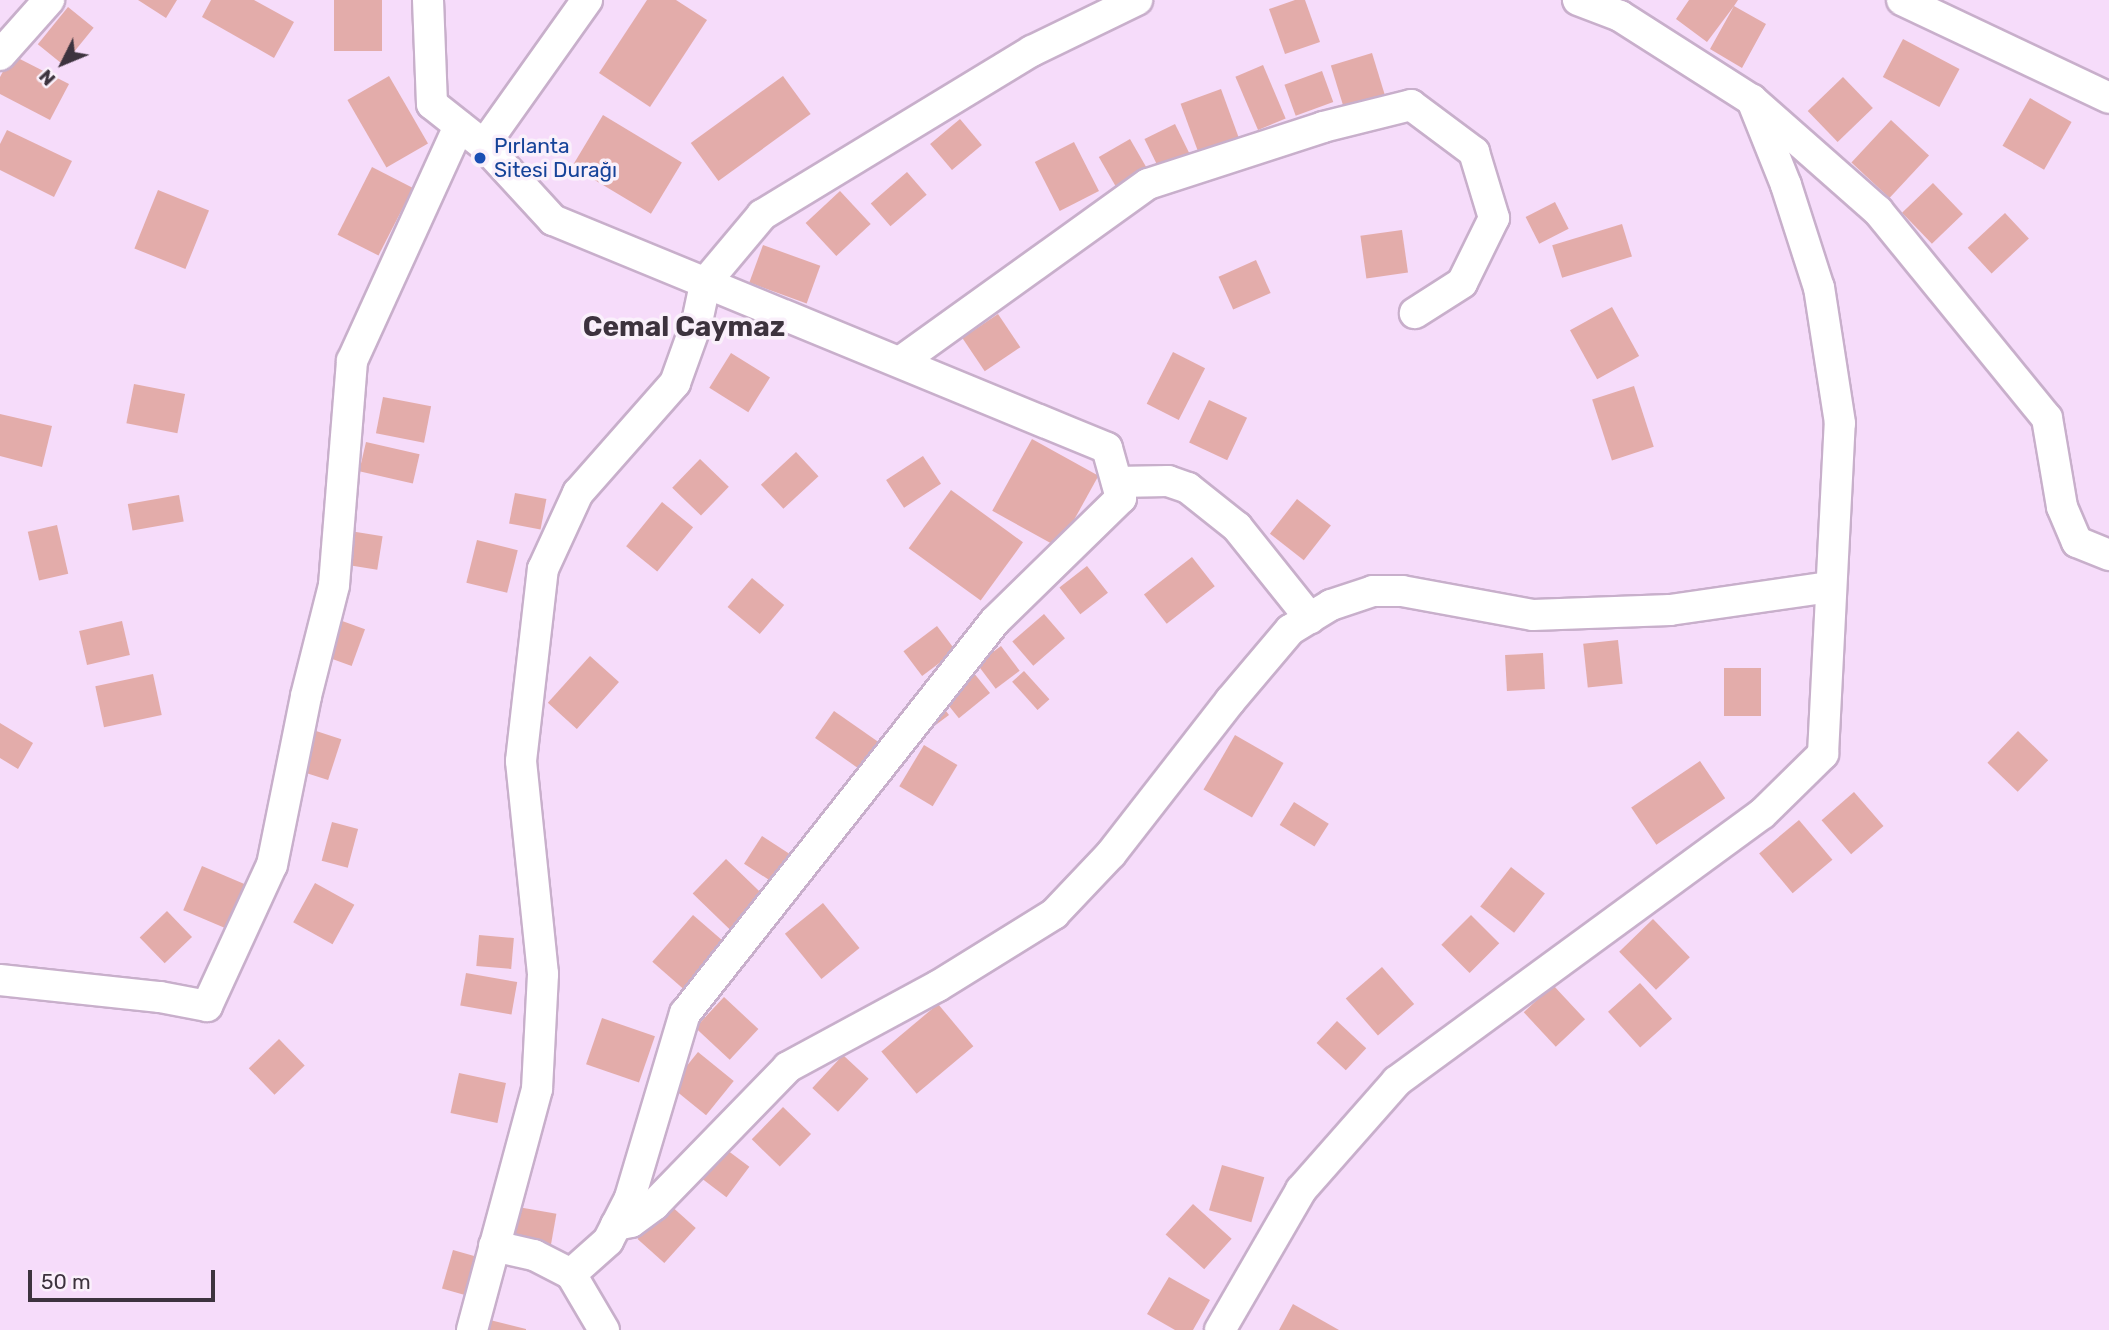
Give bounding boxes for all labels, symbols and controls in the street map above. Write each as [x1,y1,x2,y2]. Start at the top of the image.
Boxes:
north arrow [28,28,98,98]
text: N [34,65,60,91]
place label: Pırlanta Sitesi Durağı [494,133,617,183]
marker: Pırlanta Sitesi Durağı [472,150,488,166]
district label: Cemal Caymaz [583,310,785,344]
scale bar [32,1256,219,1300]
text: 50 m [41,1269,91,1294]

